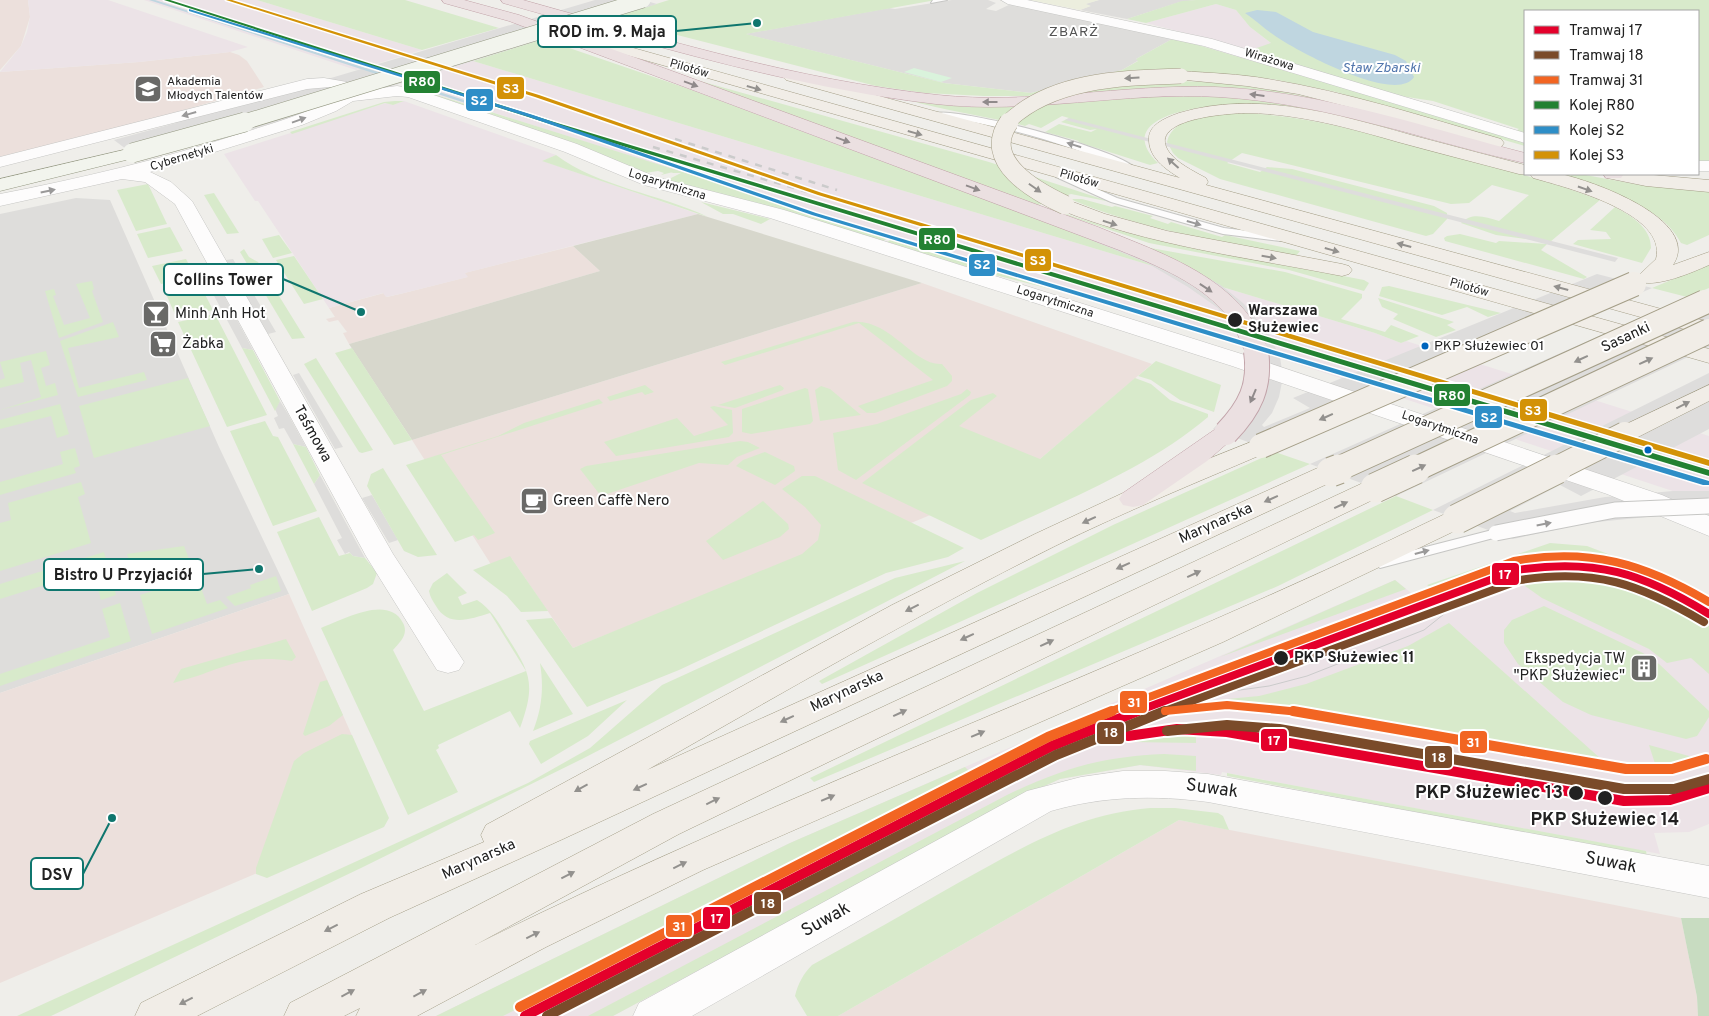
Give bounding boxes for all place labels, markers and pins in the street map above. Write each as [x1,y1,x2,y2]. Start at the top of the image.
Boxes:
callout: ROD im. 9. Maja [538,16,676,47]
school or university icon: Akademia Młodych Talentów [133,74,163,104]
place label: Akademia Młodych Talentów [167,74,264,104]
callout: Collins Tower [164,264,283,295]
bar icon: Minh Anh Hot [141,299,171,329]
place label: Warszawa Służewiec [1248,302,1319,338]
place label: Minh Anh Hot [175,305,266,324]
marker: Warszawa Służewiec [1226,311,1244,329]
supermarket icon: Żabka [148,329,178,359]
place label: Żabka [182,334,224,354]
place label: PKP Służewiec 01 [1434,338,1544,355]
marker: PKP Służewiec 01 [1420,341,1430,351]
unlabelled marker [1643,445,1653,455]
cafe icon: Green Caffè Nero [519,486,549,516]
place label: Green Caffè Nero [553,492,669,511]
callout: Bistro U Przyjaciół [44,559,203,590]
marker: PKP Służewiec 11 [1272,649,1290,667]
place label: PKP Służewiec 11 [1294,649,1414,668]
place label: Ekspedycja TW "PKP Służewiec" [1514,650,1625,686]
building icon: Ekspedycja TW "PKP Służewiec" [1629,653,1659,683]
place label: PKP Służewiec 13 [1415,782,1563,805]
marker: PKP Służewiec 13 [1567,784,1585,802]
marker: PKP Służewiec 14 [1596,789,1614,807]
place label: PKP Służewiec 14 [1531,809,1679,832]
callout: DSV [31,858,83,889]

